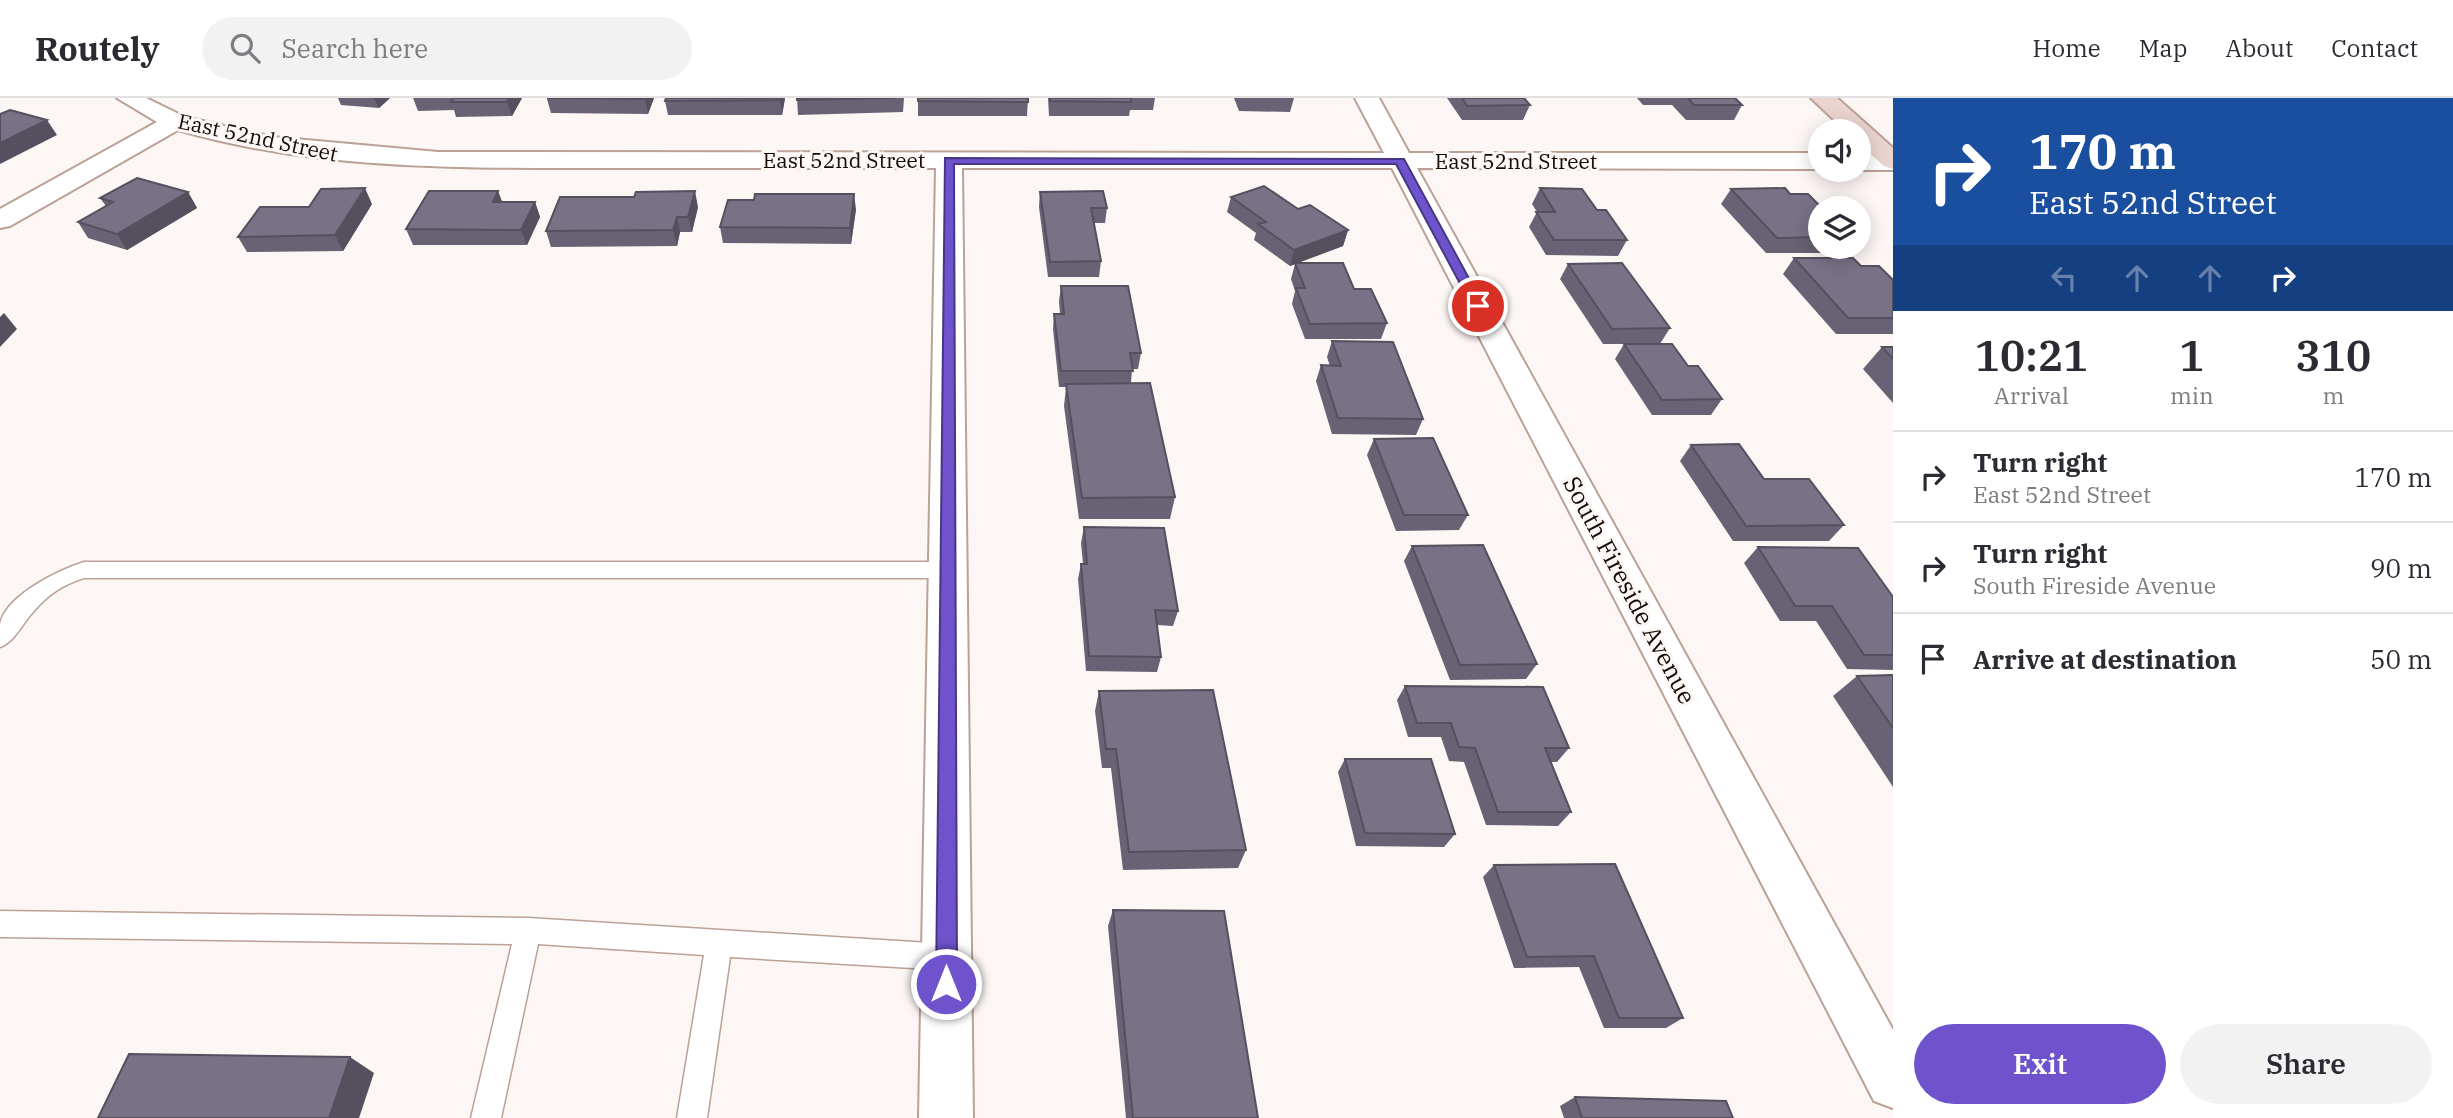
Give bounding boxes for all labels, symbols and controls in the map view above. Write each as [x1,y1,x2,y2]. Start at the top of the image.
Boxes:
search box [202,17,692,80]
text: Routely [35,27,160,70]
icon: search [226,29,264,67]
text: Search here [282,31,428,65]
text: Home [2033,32,2101,64]
text: Map [2139,32,2187,64]
text: About [2225,32,2293,64]
text: Contact [2331,32,2418,64]
street label: East 52nd Street [176,106,340,168]
map controls [1808,119,1871,259]
button: sound [1808,119,1871,182]
text: 170 m [2029,119,2176,182]
icon: right [1914,126,2005,217]
street label: East 52nd Street [763,146,925,174]
street label: East 52nd Street [1435,147,1597,175]
text: East 52nd Street [2029,181,2277,223]
button: layers [1808,196,1871,259]
icon: left [2045,259,2083,297]
icon: ahead [2118,259,2156,297]
icon: ahead [2191,259,2229,297]
icon: right [2264,259,2302,297]
pin [1448,276,1508,336]
icon: arrive [1459,287,1497,325]
text: 10:21 [1975,328,2088,383]
text: 1 [2179,328,2204,383]
text: 310 [2296,328,2371,383]
text: Arrival [1994,380,2069,410]
text: min [2170,380,2214,410]
text: m [2322,380,2344,410]
text: Turn right [1973,445,2107,479]
icon: right [1914,458,1952,496]
text: 170 m [2354,460,2432,494]
street label: South Fireside Avenue [1556,471,1704,709]
text: East 52nd Street [1973,479,2151,509]
text: Turn right [1973,536,2107,570]
icon: right [1914,549,1952,587]
text: 90 m [2370,551,2432,585]
text: South Fireside Avenue [1973,570,2216,600]
icon: arrive [1914,640,1952,678]
text: Arrive at destination [1973,642,2237,676]
text: 50 m [2370,642,2432,676]
position arrow [909,947,983,1021]
button: Exit [1914,1024,2166,1104]
button: Share [2180,1024,2432,1104]

